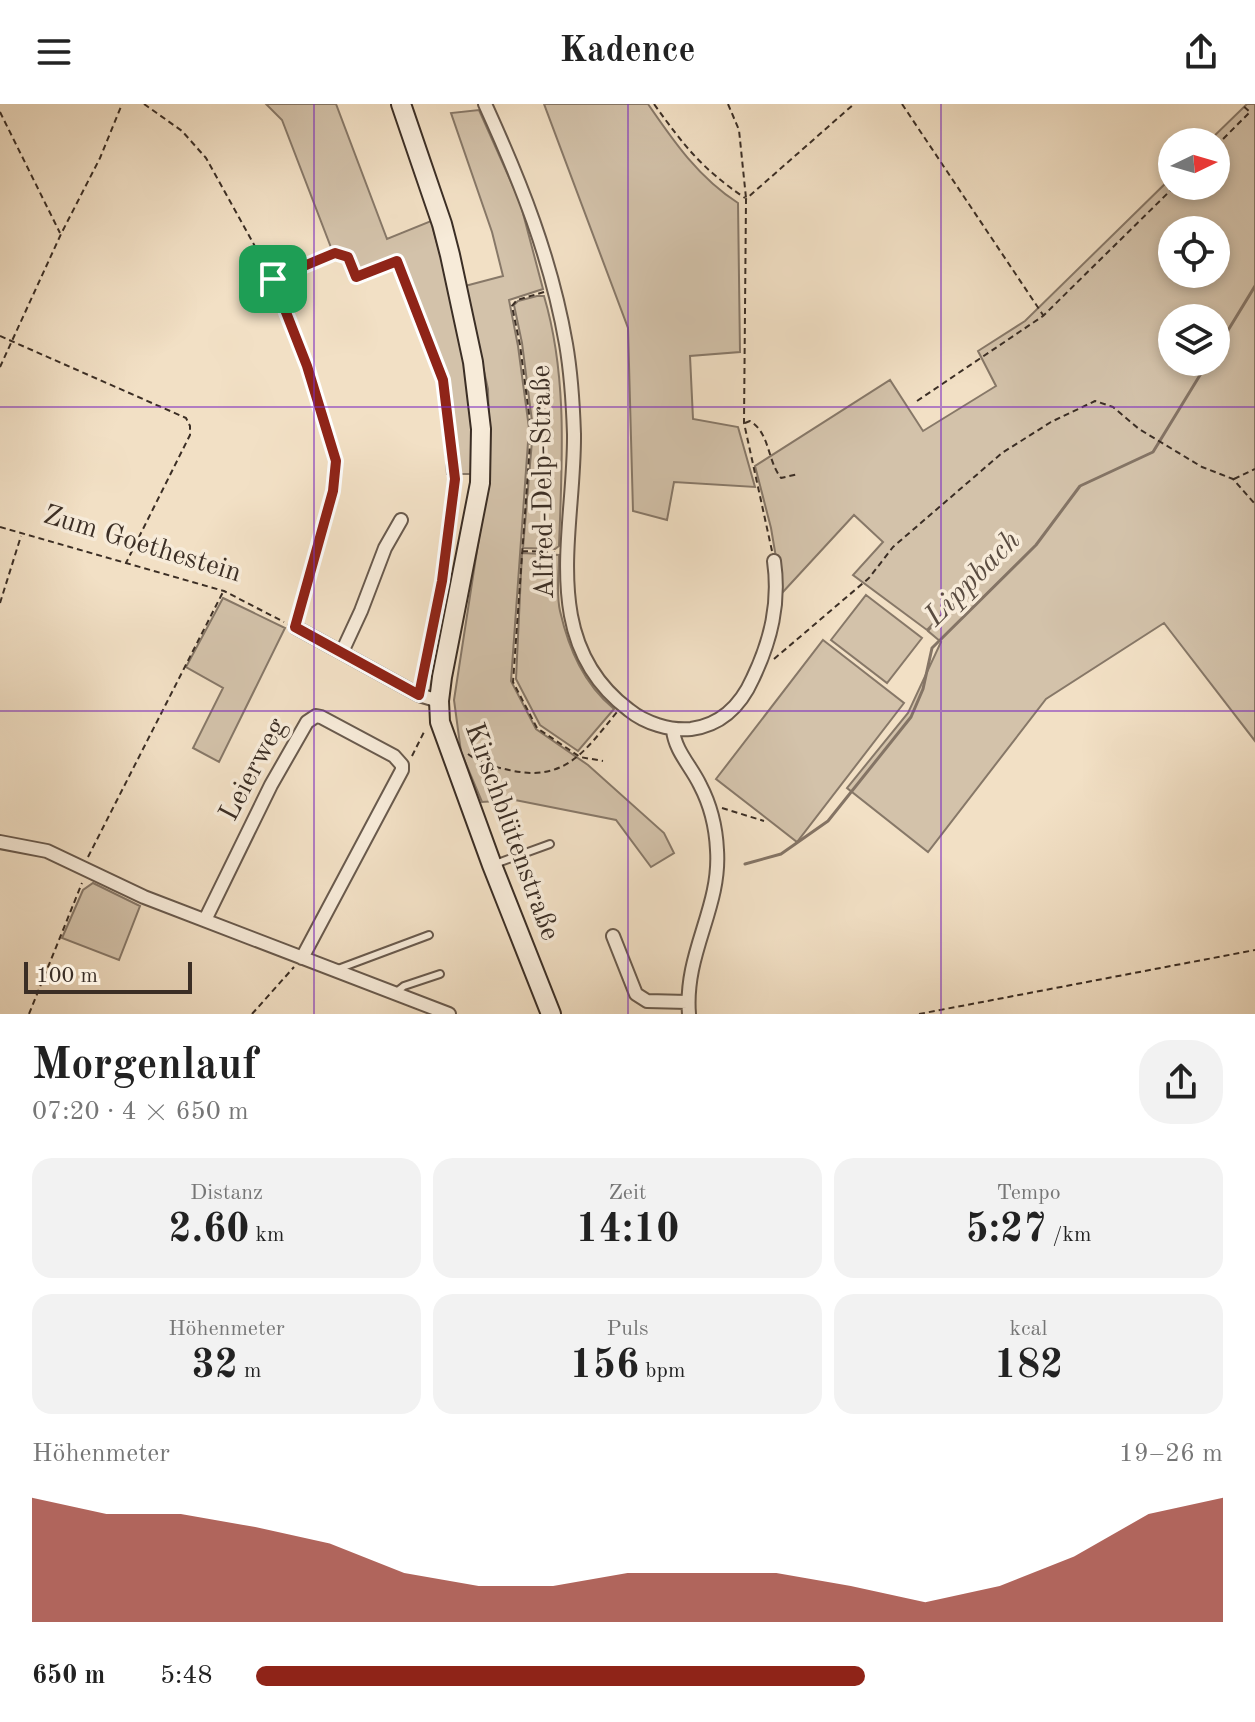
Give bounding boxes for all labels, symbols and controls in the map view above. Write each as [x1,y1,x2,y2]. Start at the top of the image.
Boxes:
icon: menu [32,30,76,74]
icon: share [1179,30,1223,74]
text: Kadence [559,34,696,70]
north arrow [1158,128,1230,200]
map controls [1158,128,1230,376]
button: locate [1158,216,1230,288]
pin [239,245,307,313]
icon: arrive [251,257,295,301]
button: layers [1158,304,1230,376]
street label: Alfred-Delp-Straße [528,364,560,600]
street label: Zum Goethestein [40,502,244,588]
water label: Lippbach [919,525,1027,633]
street label: Leierweg [215,714,293,826]
street label: Kirschblütenstraße [459,719,563,945]
scale bar [24,958,192,994]
text: 100 m [36,965,98,987]
button: share [1139,1040,1223,1124]
text: Morgenlauf [32,1044,258,1088]
text: 07:20 · 4 × 650 m [32,1099,249,1125]
text: Distanz [190,1182,263,1204]
text: Zeit [608,1182,647,1204]
text: Tempo [996,1182,1061,1204]
text: 2.60 [169,1211,249,1251]
text: 14:10 [576,1211,680,1251]
text: 5:27 [966,1211,1046,1251]
text: km [249,1224,284,1246]
text: /km [1046,1224,1091,1246]
text: Höhenmeter [168,1318,285,1340]
text: Puls [606,1318,649,1340]
text: kcal [1010,1318,1047,1340]
text: 32 [191,1347,238,1387]
text: 156 [570,1347,639,1387]
text: 182 [994,1347,1063,1387]
text: m [238,1360,262,1382]
text: bpm [639,1360,685,1382]
text: Höhenmeter [32,1441,170,1467]
text: 19–26 m [1119,1441,1223,1467]
text: 650 m [32,1663,105,1689]
text: 5:48 [160,1663,213,1689]

